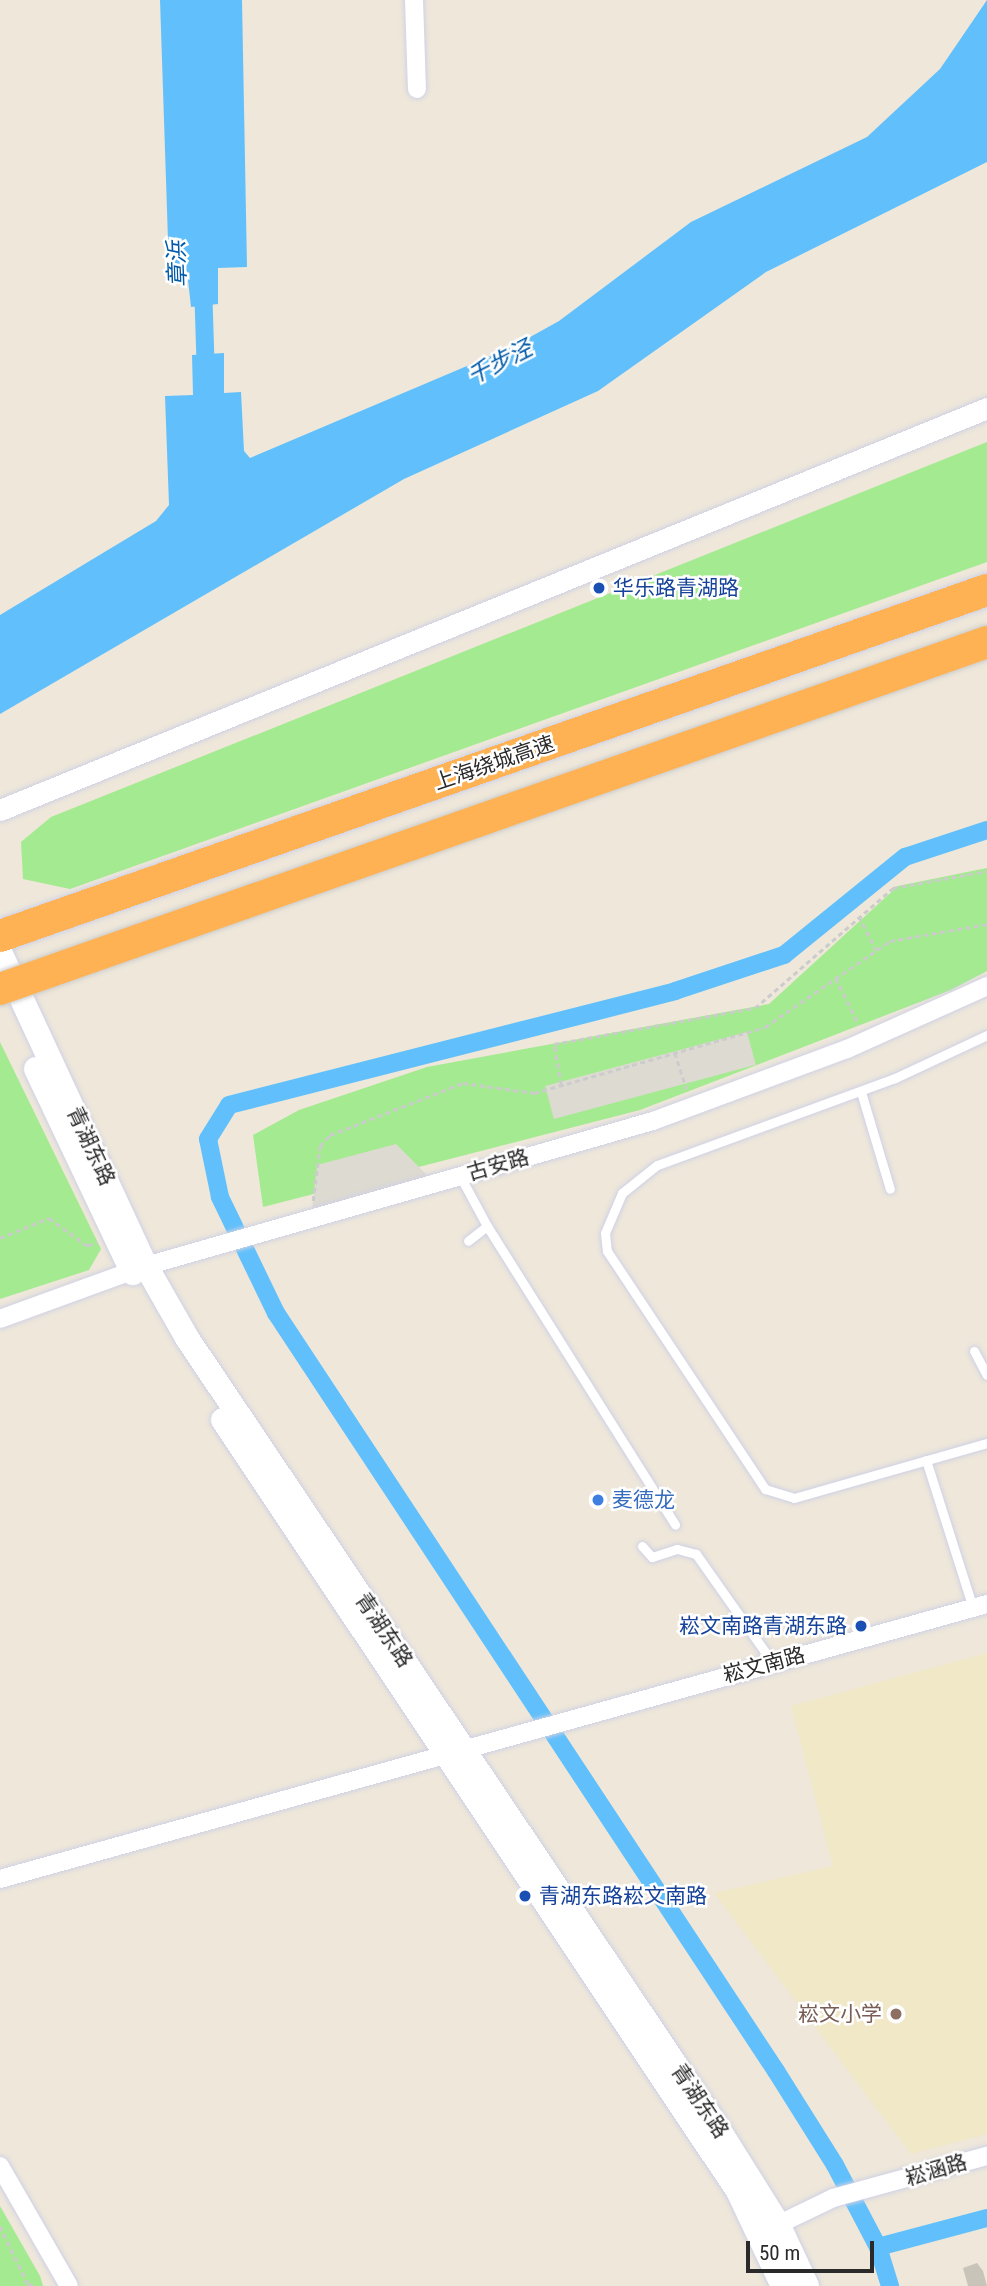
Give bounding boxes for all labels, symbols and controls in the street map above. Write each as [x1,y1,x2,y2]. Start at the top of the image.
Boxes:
water label: 章浜 [163,241,193,287]
water label: 千步泾 [463,335,537,391]
place label: 华乐路青湖路 [613,575,739,601]
marker: 华乐路青湖路 [591,580,607,596]
street label: 上海绕城高速 [430,731,558,795]
street label: 青湖东路 [62,1103,120,1189]
street label: 古安路 [464,1144,532,1186]
place label: 麦德龙 [612,1487,675,1513]
marker: 麦德龙 [590,1492,606,1508]
street label: 青湖东路 [350,1588,418,1672]
place label: 崧文南路青湖东路 [679,1613,847,1639]
marker: 崧文南路青湖东路 [853,1618,869,1634]
street label: 崧文南路 [720,1642,808,1688]
place label: 青湖东路崧文南路 [539,1883,707,1909]
marker: 青湖东路崧文南路 [517,1888,533,1904]
place label: 崧文小学 [798,2001,882,2027]
marker: 崧文小学 [888,2006,904,2022]
street label: 青湖东路 [666,2059,734,2143]
street label: 崧涵路 [902,2149,970,2191]
scale bar [749,2226,877,2270]
text: 50 m [759,2241,800,2265]

